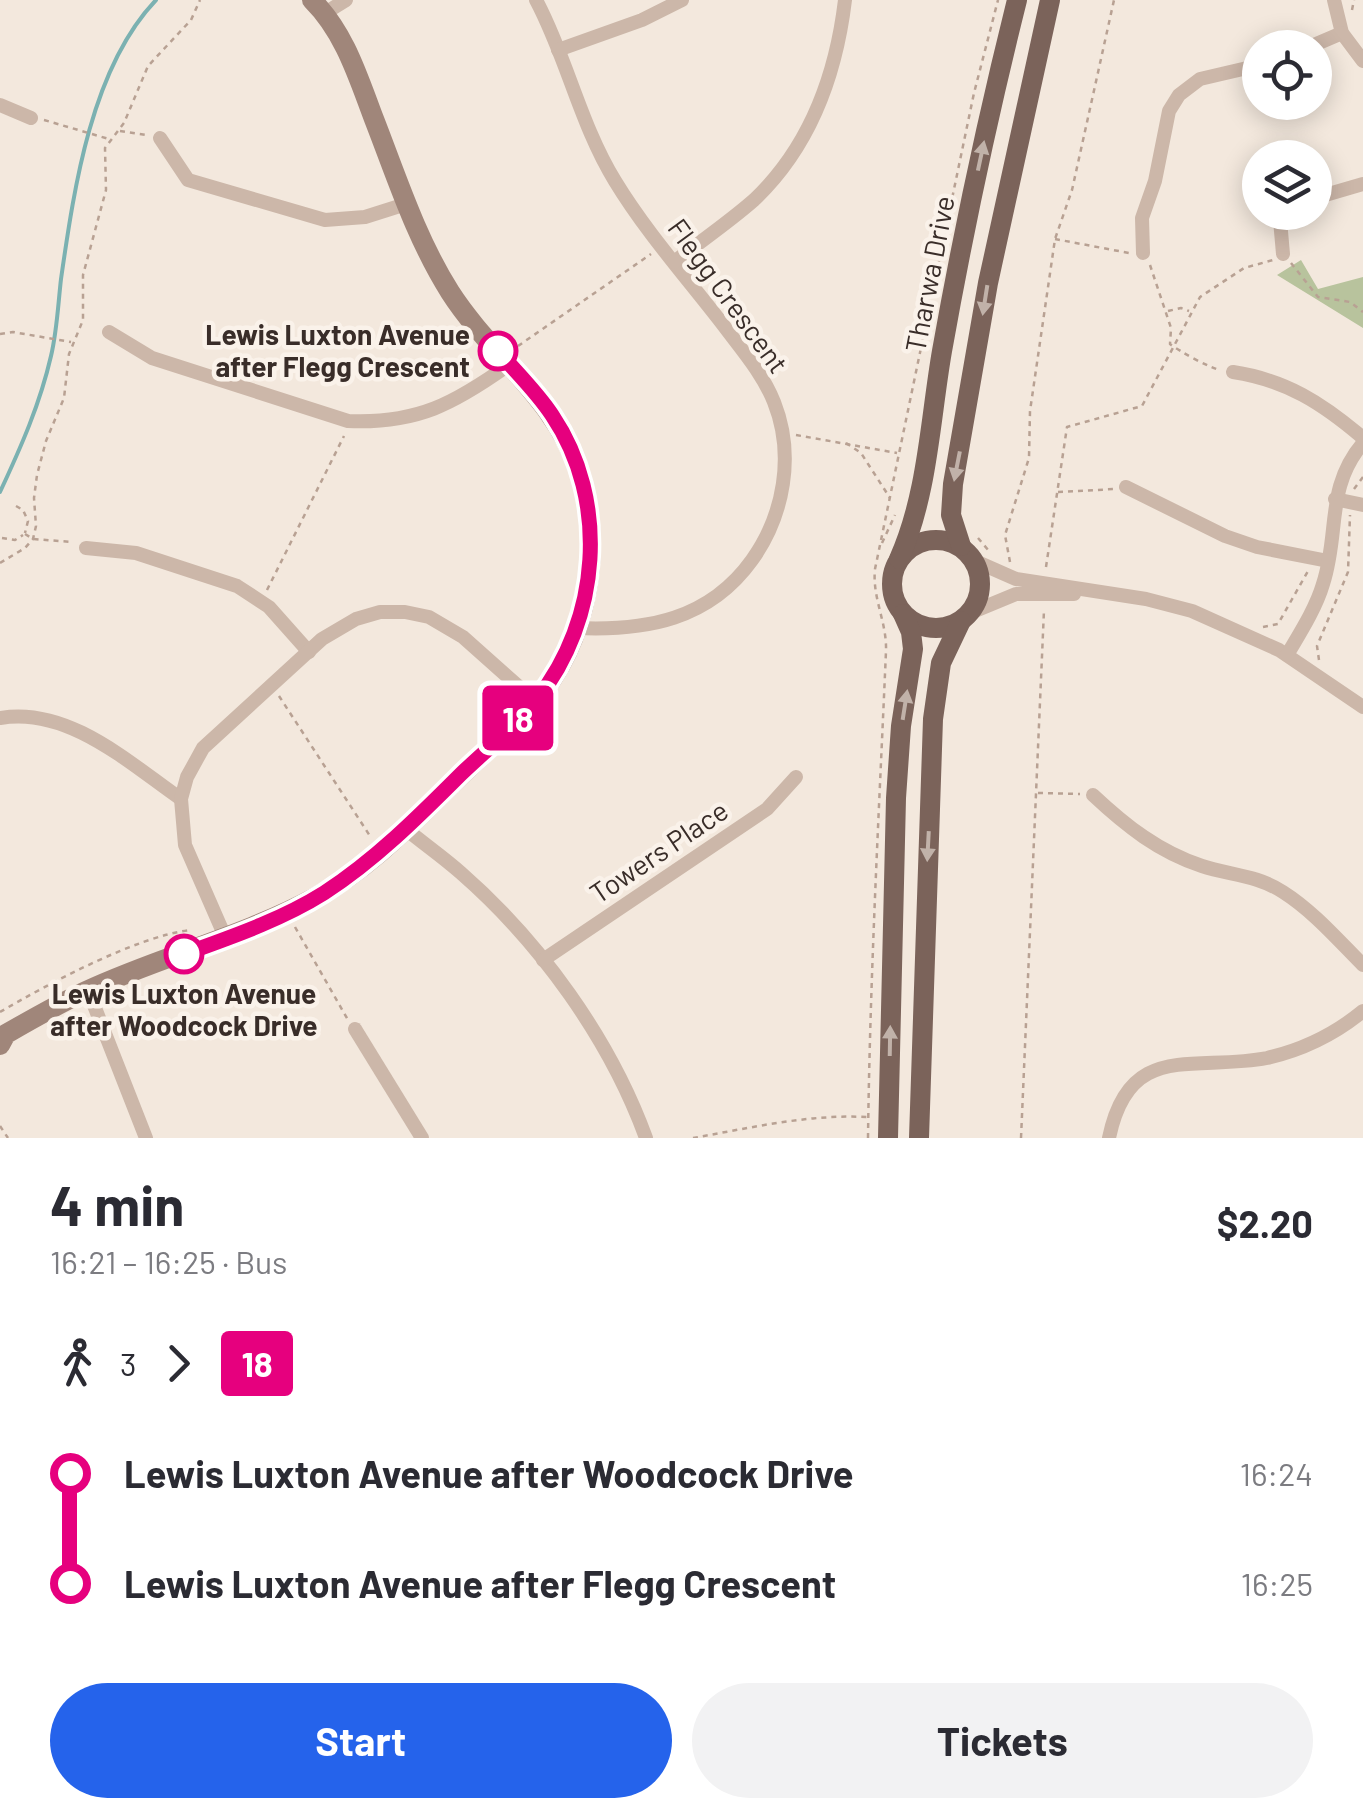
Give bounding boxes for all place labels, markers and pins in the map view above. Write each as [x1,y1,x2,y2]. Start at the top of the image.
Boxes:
place label: Lewis Luxton Avenue after Flegg Crescent [205,317,470,383]
marker: Lewis Luxton Avenue after Flegg Crescent [479,332,517,370]
marker: Lewis Luxton Avenue after Woodcock Drive [165,935,203,973]
place label: Lewis Luxton Avenue after Woodcock Drive [50,976,318,1042]

